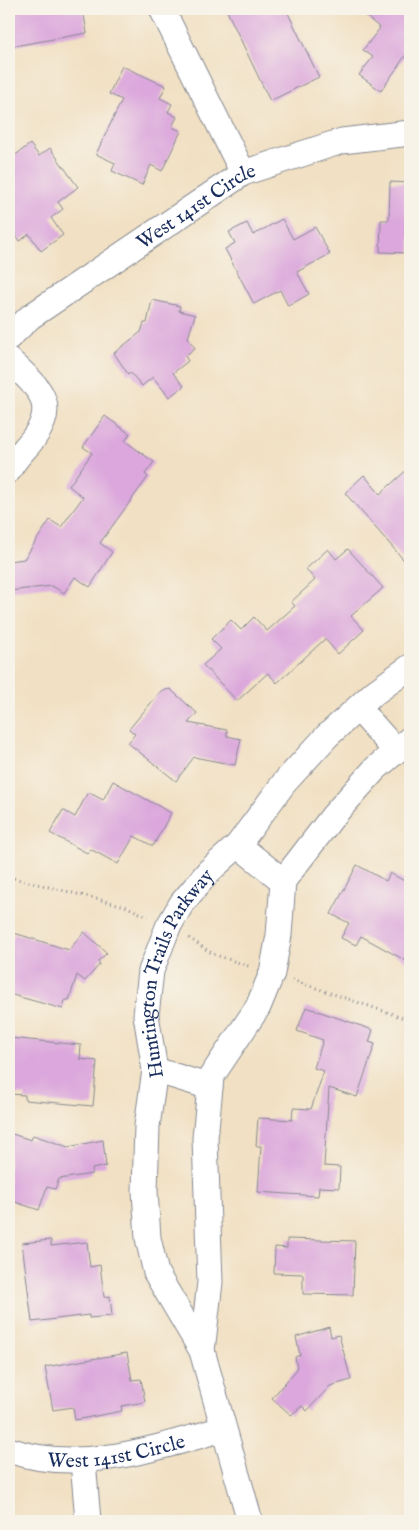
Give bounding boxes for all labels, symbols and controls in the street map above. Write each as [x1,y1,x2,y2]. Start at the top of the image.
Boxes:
street label: West 141st Circle [132,159,259,255]
street label: Huntington Trails Parkway [135,864,220,1080]
street label: West 141st Circle [47,1429,188,1474]

